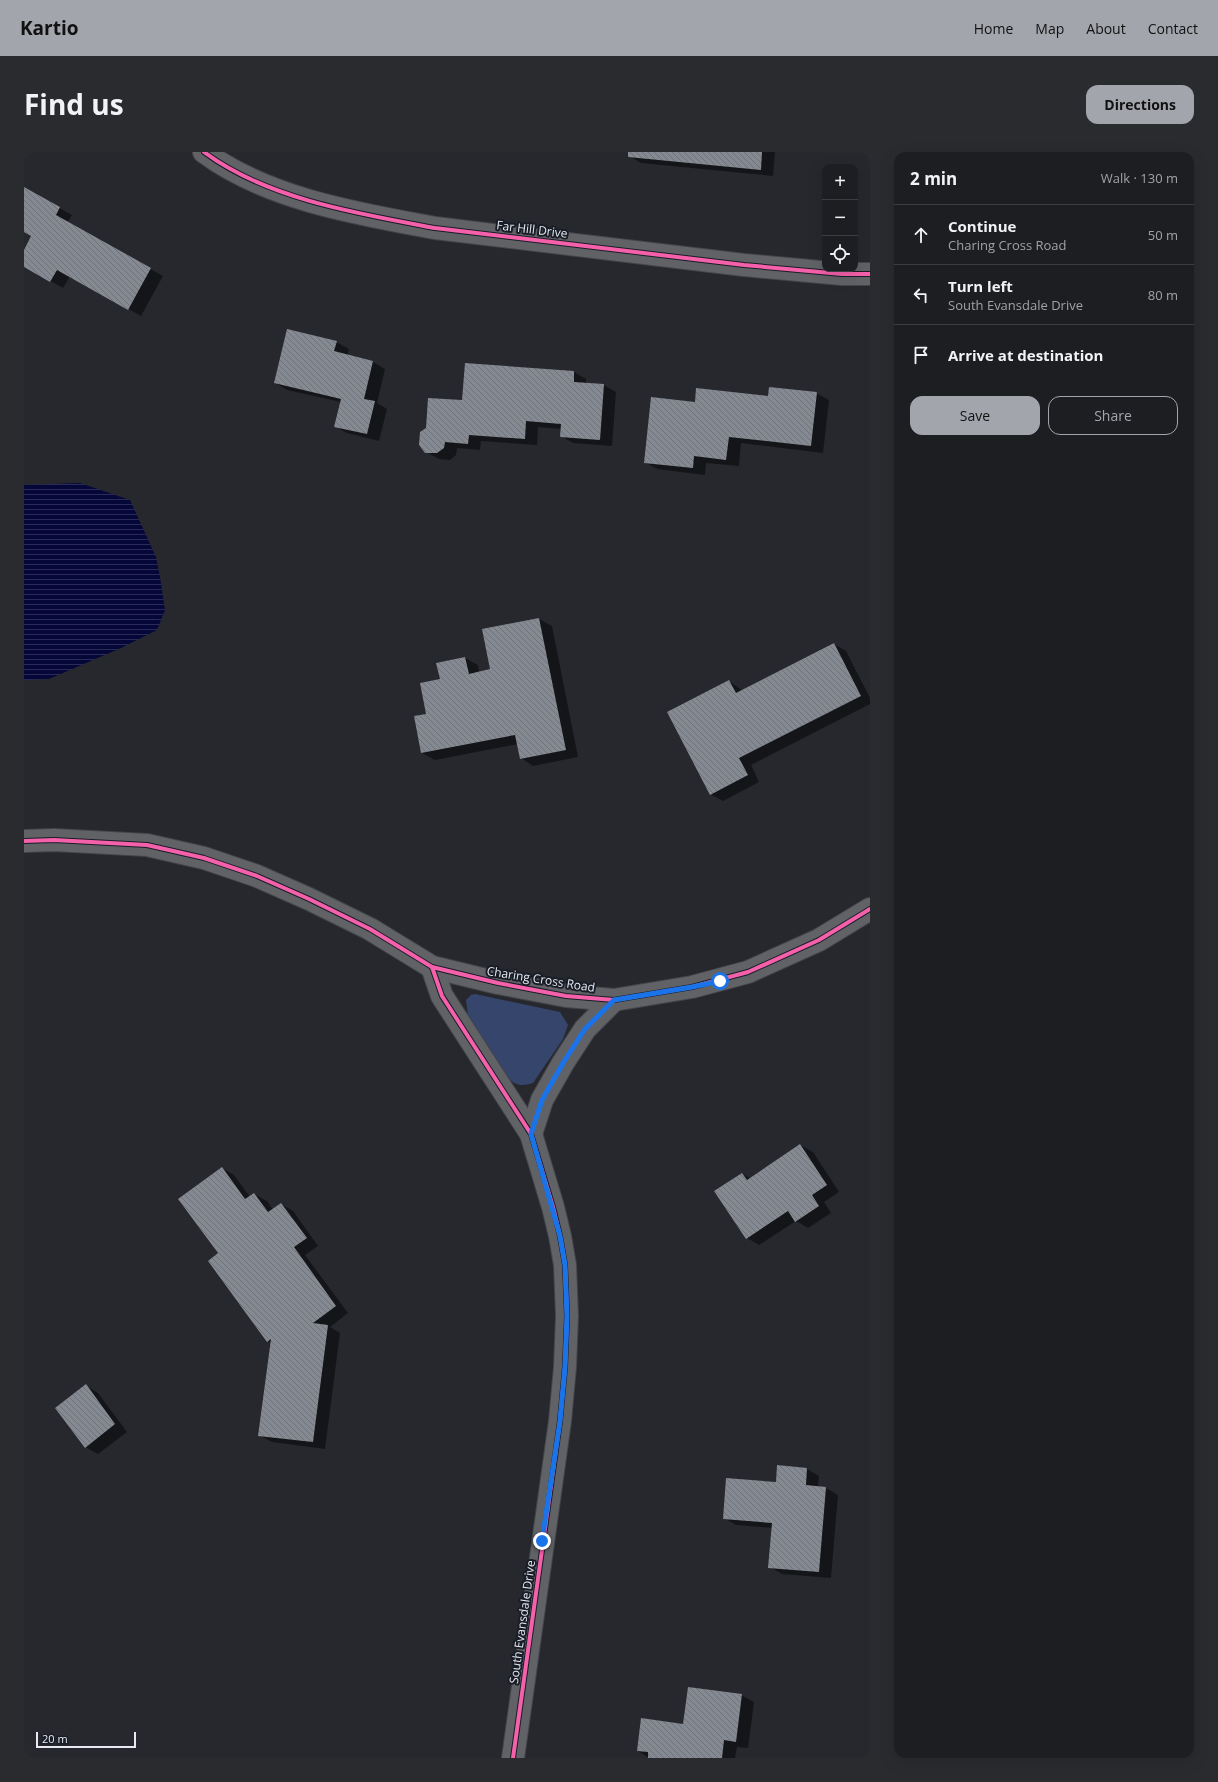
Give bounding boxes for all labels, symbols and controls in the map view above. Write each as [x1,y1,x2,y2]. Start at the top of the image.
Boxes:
text: Kartio [20,15,79,41]
text: Home [974,19,1013,38]
text: Map [1035,19,1064,38]
text: About [1086,19,1126,38]
text: Contact [1148,19,1198,38]
text: Find us [24,85,124,123]
button: Directions [1086,85,1194,124]
map controls [822,164,858,272]
button: + [822,164,858,200]
text: 2 min [910,167,957,190]
text: Walk · 130 m [1101,169,1178,187]
button: − [822,200,858,236]
street label: Far Hill Drive [496,216,569,242]
text: Continue [948,216,1016,236]
icon: ahead [910,224,932,246]
text: 50 m [1148,226,1178,244]
button: locate [822,236,858,272]
text: Charing Cross Road [948,236,1067,254]
text: Turn left [948,276,1013,296]
icon: left [910,284,932,306]
text: 80 m [1148,286,1178,304]
text: South Evansdale Drive [948,296,1083,314]
icon: arrive [910,344,932,366]
text: Arrive at destination [948,345,1103,365]
button: Save [910,396,1040,435]
button: Share [1048,396,1178,435]
street label: Charing Cross Road [486,962,596,996]
route start [711,972,729,990]
route end [533,1532,551,1550]
street label: South Evansdale Drive [505,1559,539,1685]
scale bar [36,1730,136,1749]
text: 20 m [42,1731,68,1746]

